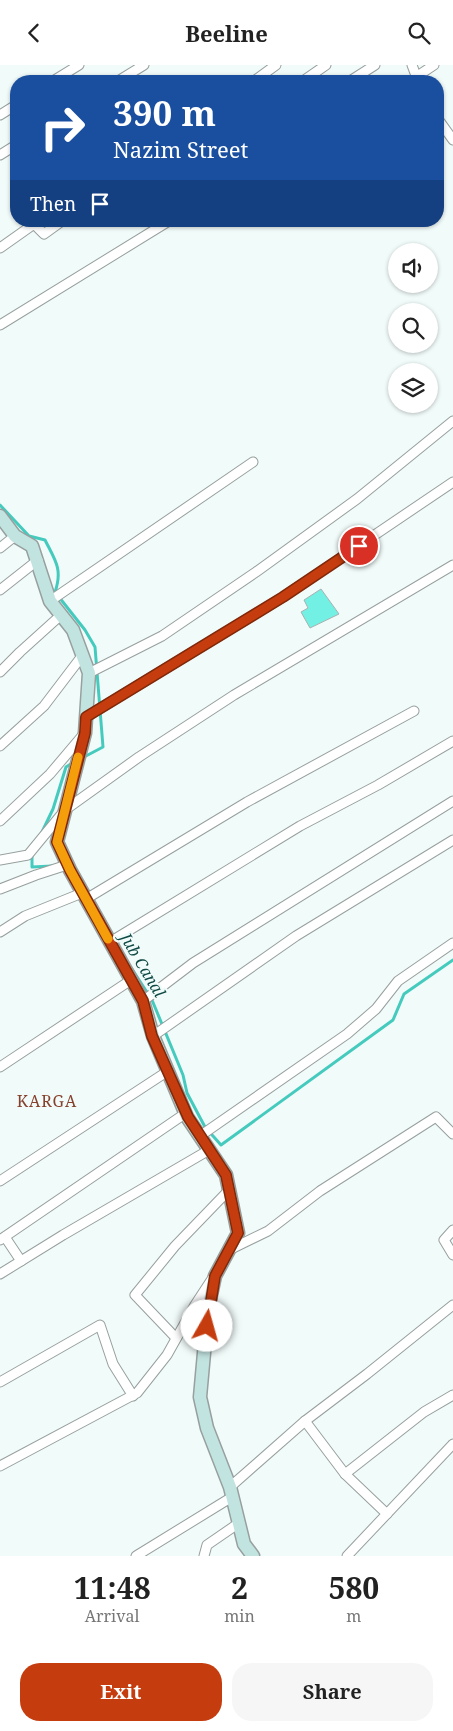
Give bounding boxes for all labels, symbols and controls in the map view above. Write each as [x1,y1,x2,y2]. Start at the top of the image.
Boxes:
text: Beeline [185,18,268,48]
icon: back [20,19,48,47]
icon: search [405,19,433,47]
text: 390 m [113,89,216,136]
icon: right [30,95,95,160]
text: Nazim Street [113,134,248,164]
icon: arrive [86,190,114,218]
text: Then [30,191,76,217]
map controls [388,243,438,413]
button: sound [388,243,438,293]
button: search [388,303,438,353]
button: layers [388,363,438,413]
pin [338,525,380,567]
icon: arrive [345,532,373,560]
water label: Jub Canal [114,926,171,1001]
district label: KARGA [17,1090,77,1112]
position arrow [180,1299,232,1351]
text: 11:48 [74,1567,151,1608]
text: 2 [231,1567,248,1608]
text: 580 [328,1567,379,1608]
text: Arrival [85,1605,139,1627]
text: min [224,1605,255,1627]
text: m [346,1605,361,1627]
button: Exit [20,1663,222,1721]
button: Share [232,1663,433,1721]

